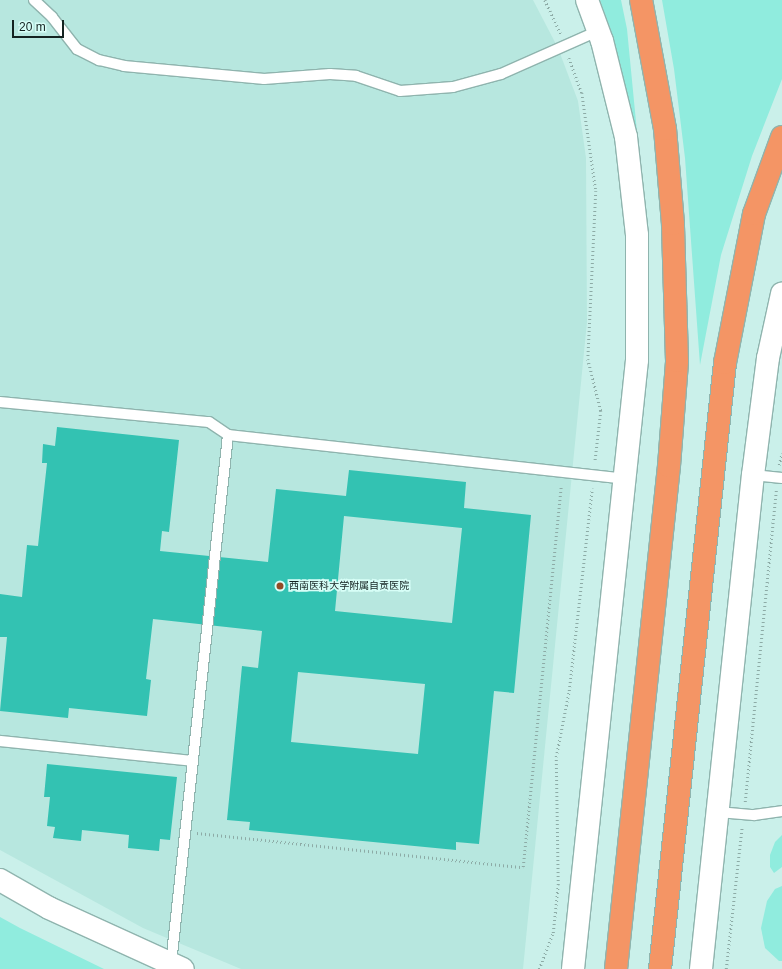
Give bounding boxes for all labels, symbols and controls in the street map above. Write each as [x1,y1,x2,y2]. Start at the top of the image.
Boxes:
scale bar [14,12,66,38]
text: 20 m [19,20,46,34]
marker: 西南医科大学附属自贡医院 [274,580,286,592]
place label: 西南医科大学附属自贡医院 [289,580,409,592]

